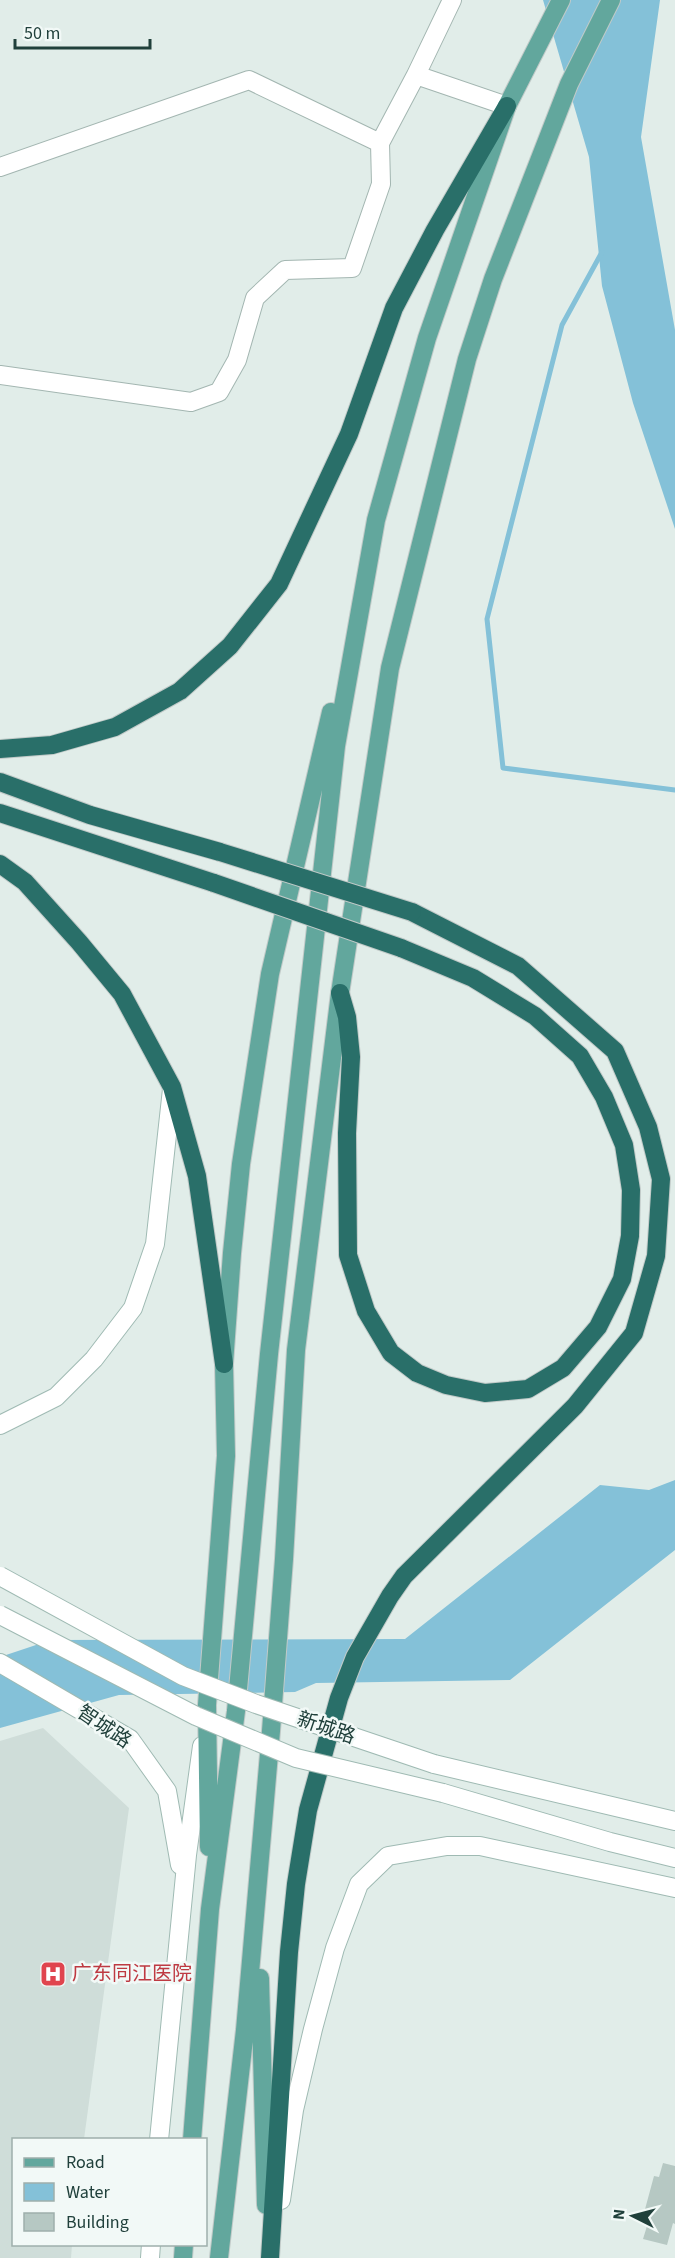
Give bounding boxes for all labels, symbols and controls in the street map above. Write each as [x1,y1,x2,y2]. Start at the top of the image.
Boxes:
scale bar [15,12,150,50]
text: 50 m [24,21,60,46]
street label: 智城路 [71,1699,137,1755]
street label: 新城路 [293,1705,359,1751]
hospital icon: 广东同江医院 [38,1959,68,1989]
place label: 广东同江医院 [72,1960,192,1988]
legend [12,2138,207,2246]
text: Road [66,2150,105,2175]
text: Water [66,2180,110,2205]
north arrow [603,2186,663,2246]
text: N [608,2208,631,2221]
text: Building [66,2210,129,2235]

